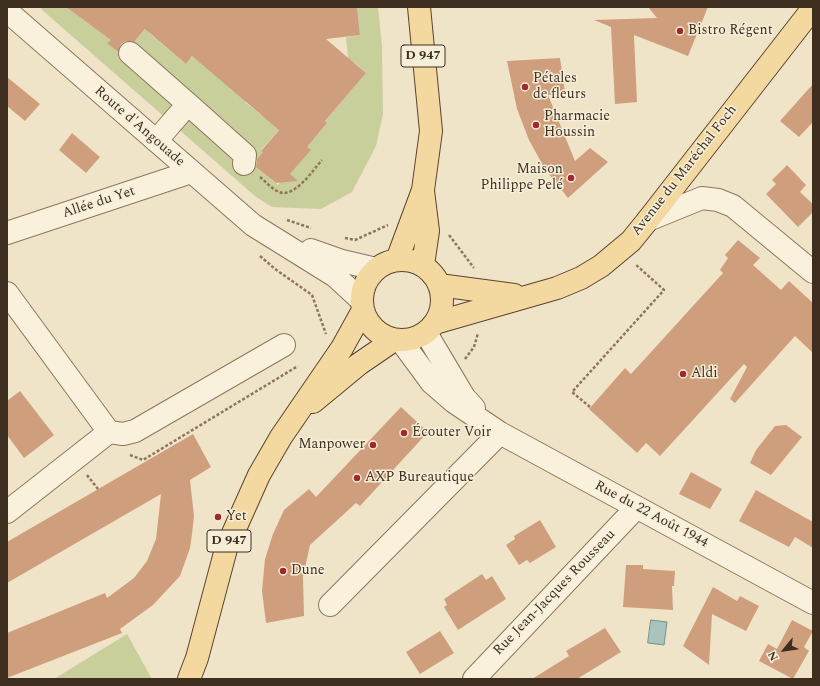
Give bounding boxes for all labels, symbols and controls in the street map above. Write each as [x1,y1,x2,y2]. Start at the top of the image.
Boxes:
place label: Bistro Régent [688,23,773,39]
marker: Bistro Régent [675,26,685,36]
road number: D 947 [401,45,445,67]
place label: Pétales de fleurs [533,71,586,104]
marker: Pétales de fleurs [520,82,530,92]
street label: Route d'Angouade [90,83,188,171]
street label: Avenue du Maréchal Foch [629,102,741,240]
place label: Pharmacie Houssin [544,109,610,142]
marker: Pharmacie Houssin [531,120,541,130]
place label: Maison Philippe Pelé [481,162,563,194]
marker: Maison Philippe Pelé [566,173,576,183]
street label: Allée du Yet [60,183,138,223]
place label: Aldi [691,366,718,382]
marker: Aldi [678,369,688,379]
place label: Écouter Voir [412,425,491,441]
marker: Écouter Voir [399,428,409,438]
place label: Manpower [298,437,365,453]
marker: Manpower [368,440,378,450]
place label: AXP Bureautique [365,470,474,486]
marker: AXP Bureautique [352,473,362,483]
street label: Rue du 22 Août 1944 [591,478,711,552]
place label: Yet [226,509,247,525]
marker: Yet [213,512,223,522]
street label: Rue Jean-Jacques Rousseau [490,527,620,659]
road number: D 947 [207,530,251,552]
place label: Dune [291,563,325,579]
marker: Dune [278,566,288,576]
north arrow [764,630,804,670]
text: N [763,648,783,664]

